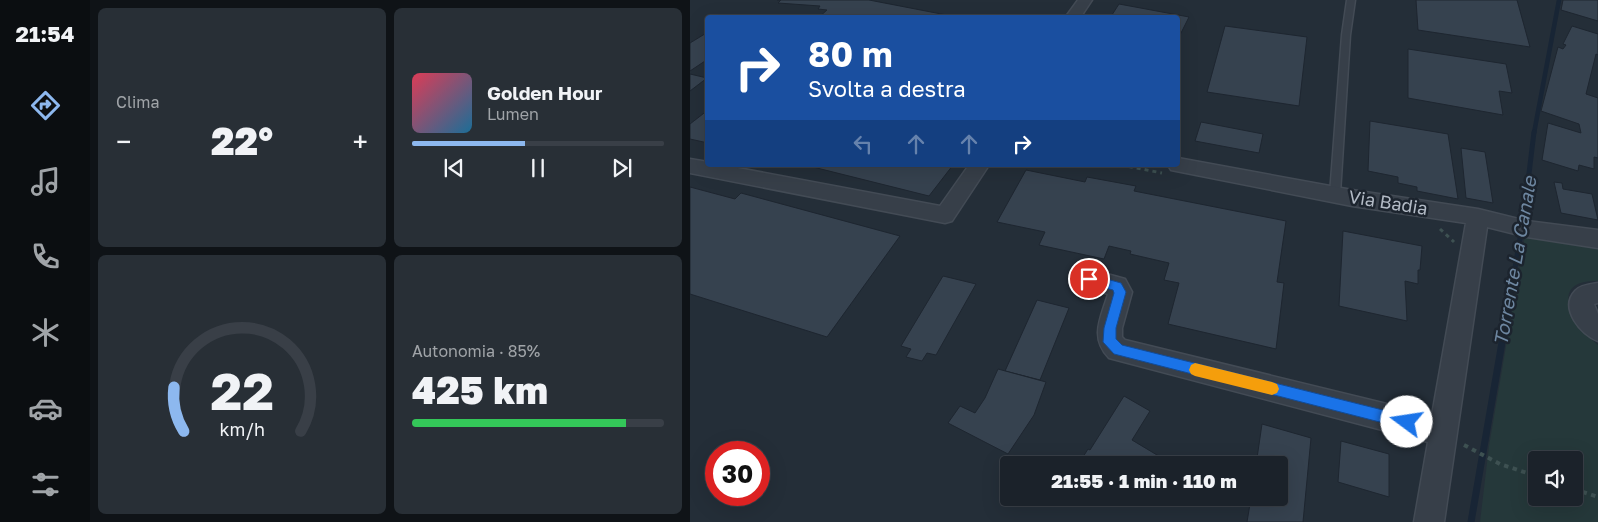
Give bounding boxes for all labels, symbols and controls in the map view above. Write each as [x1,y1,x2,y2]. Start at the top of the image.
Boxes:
text: 21:54 [16,20,74,47]
text: 80 m [808,33,893,75]
icon: right [725,35,790,100]
text: Svolta a destra [808,75,966,102]
text: Golden Hour [487,81,602,104]
icon: directions [28,88,63,123]
text: Clima [116,92,160,112]
text: Lumen [487,104,539,124]
text: 22° [211,118,273,163]
text: − [116,125,131,158]
text: + [353,125,368,158]
icon: left [849,130,877,158]
icon: ahead [902,130,930,158]
icon: ahead [955,130,983,158]
icon: right [1008,130,1036,158]
icon: previous [440,154,468,182]
icon: pause [524,154,552,182]
icon: next [608,154,636,182]
icon: music [28,164,63,199]
water label: Torrente La Canale [1488,173,1541,347]
street label: Via Badia [1347,185,1429,219]
icon: phone [28,239,63,274]
pin [1068,258,1110,300]
icon: arrive [1075,265,1103,293]
icon: climate [28,315,63,350]
text: Autonomia · 85% [412,341,540,361]
text: 22 [210,359,274,421]
text: 425 km [412,367,548,412]
icon: car [28,391,63,426]
position arrow [1380,395,1432,447]
text: km/h [219,418,265,440]
speed limit sign: 30 [705,441,770,506]
map controls [1528,451,1583,506]
button: sound [1528,451,1583,506]
icon: filters [28,467,63,502]
text: 21:55 · 1 min · 110 m [1051,469,1237,492]

